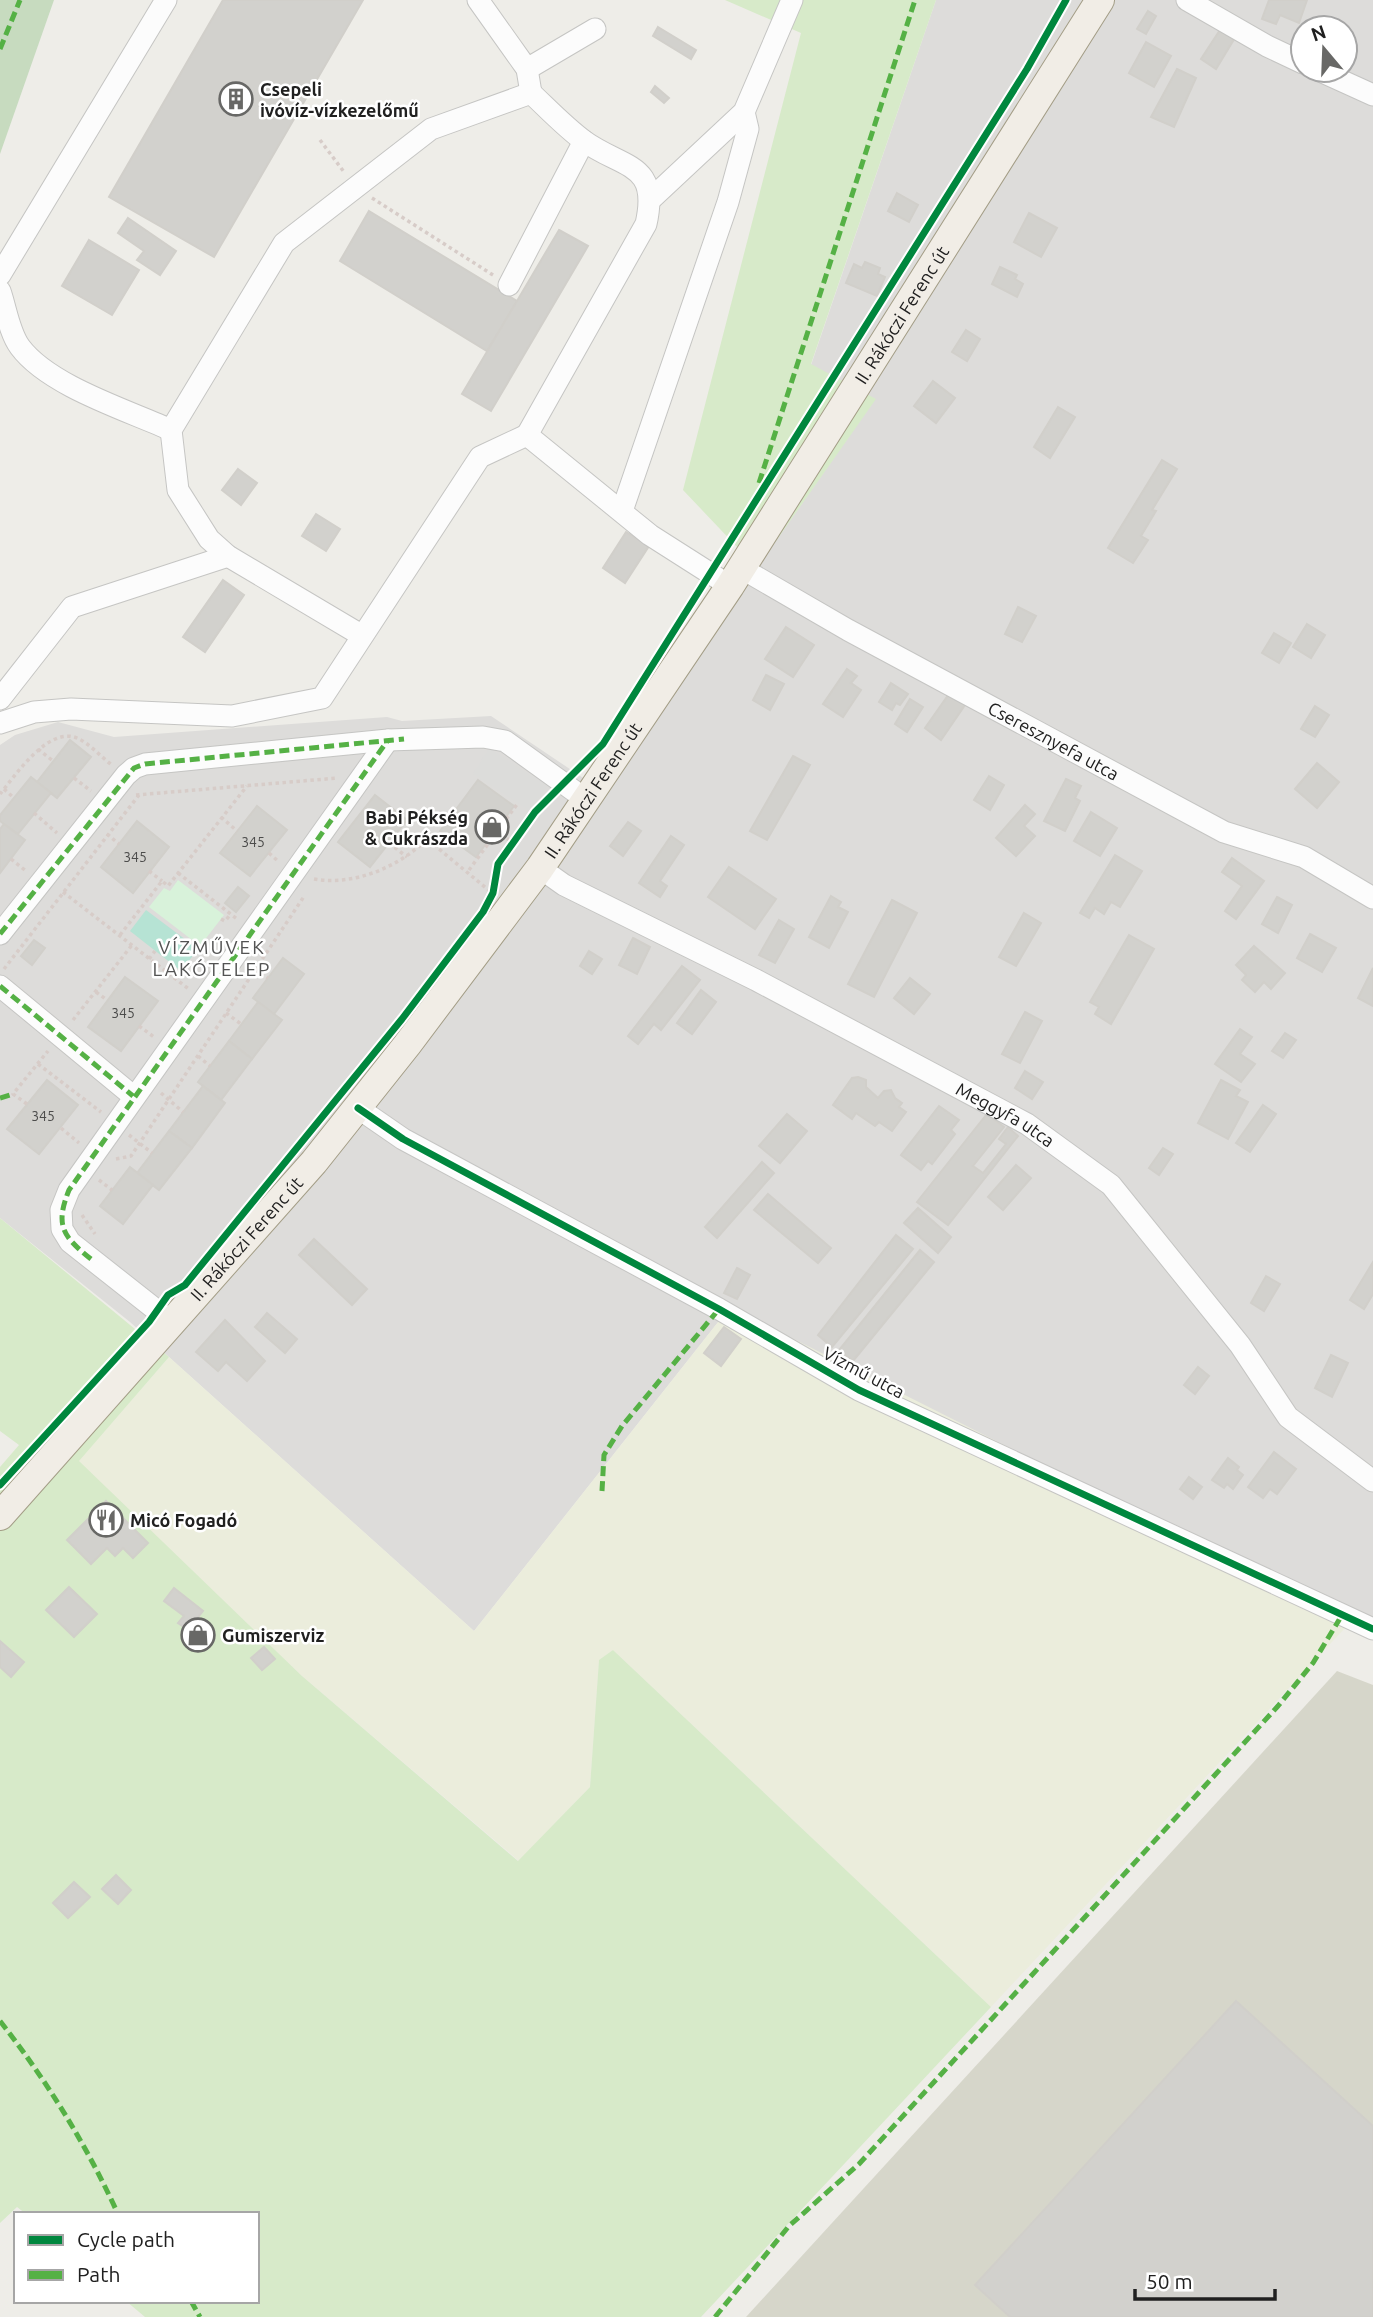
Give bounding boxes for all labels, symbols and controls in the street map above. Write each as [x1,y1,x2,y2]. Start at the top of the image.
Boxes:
north arrow [1289,14,1359,84]
text: N [1308,20,1329,46]
place label: Csepeli ivóvíz-vízkezelőmű [260,79,419,120]
building icon: Csepeli ivóvíz-vízkezelőmű [217,80,255,118]
street label: II. Rákóczi Ferenc út [850,242,952,387]
street label: Cseresznyefa utca [985,697,1122,784]
street label: II. Rákóczi Ferenc út [540,719,645,862]
place label: Babi Pékség & Cukrászda [365,807,468,848]
shop icon: Babi Pékség & Cukrászda [473,808,511,846]
house number: 345 [241,834,265,850]
house number: 345 [123,849,147,865]
district label: VÍZMŰVEK LAKÓTELEP [153,936,271,980]
house number: 345 [111,1005,135,1021]
street label: Meggyfa utca [953,1078,1058,1151]
house number: 345 [31,1108,55,1124]
street label: II. Rákóczi Ferenc út [186,1172,306,1305]
street label: Vízmű utca [820,1342,908,1402]
restaurant icon: Micó Fogadó [87,1501,125,1539]
place label: Micó Fogadó [130,1510,237,1530]
shop icon: Gumiszerviz [179,1616,217,1654]
place label: Gumiszerviz [222,1625,324,1645]
legend [14,2212,259,2303]
text: Cycle path [77,2227,175,2251]
scale bar [1135,2258,1275,2302]
text: Path [77,2262,120,2286]
text: 50 m [1146,2269,1193,2293]

